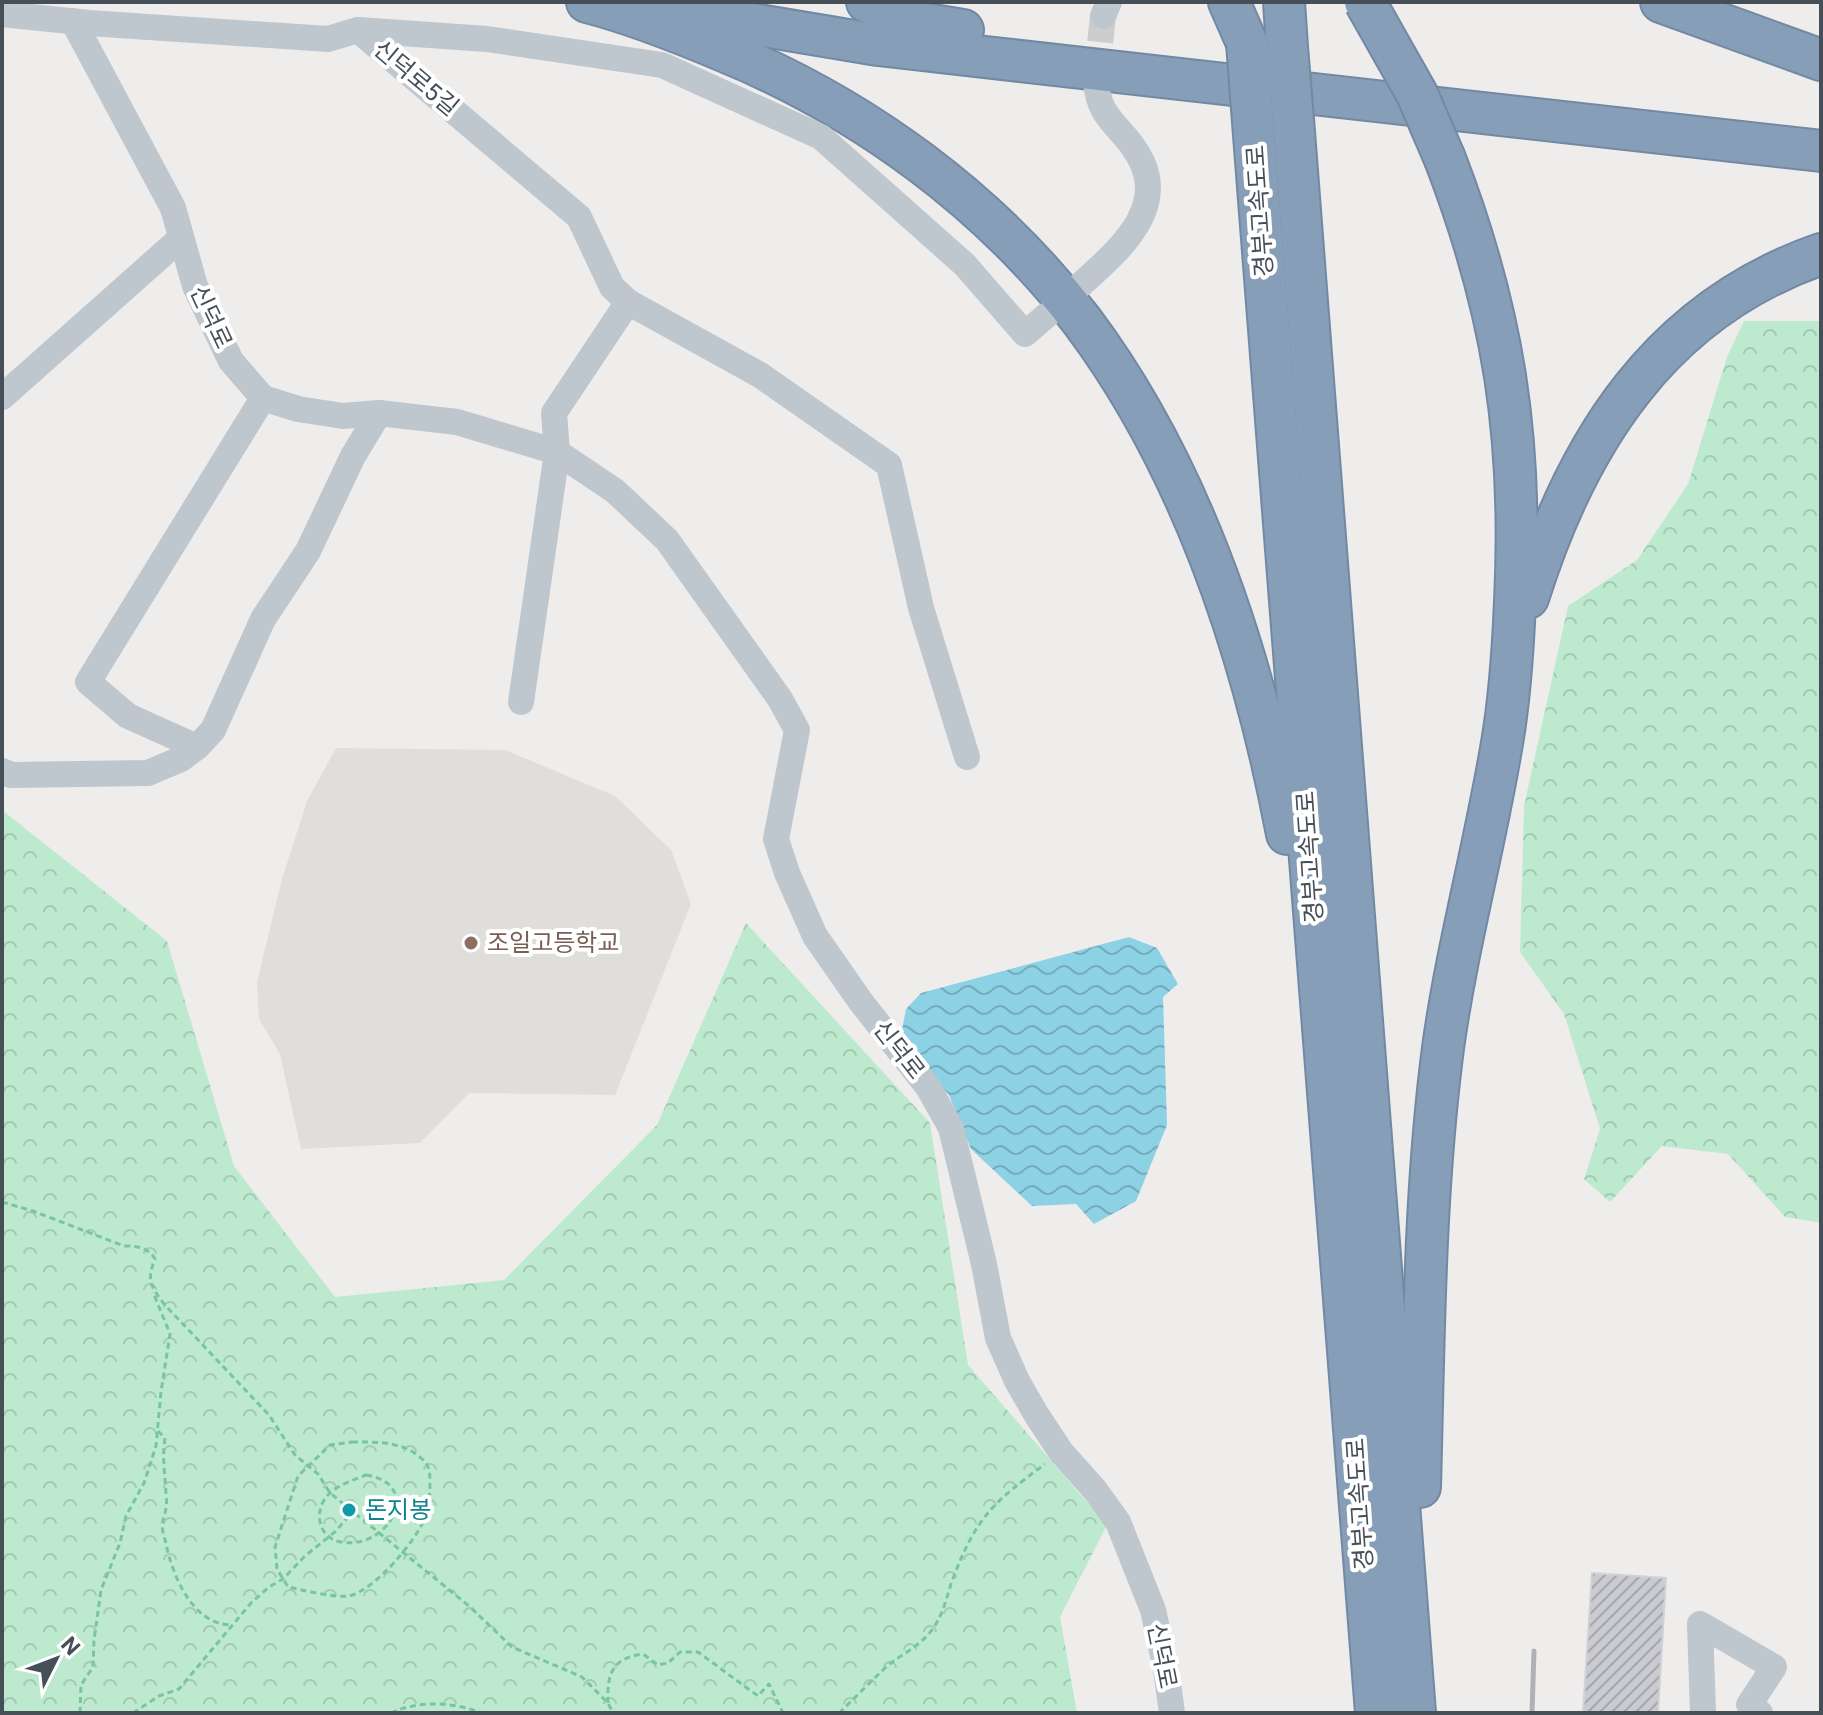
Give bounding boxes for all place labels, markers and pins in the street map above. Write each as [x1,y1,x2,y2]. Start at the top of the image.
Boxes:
place label: 조일고등학교 [487,929,619,957]
marker: 조일고등학교 [462,934,480,952]
place label: 돈지봉 [365,1496,431,1524]
marker: 돈지봉 [340,1501,358,1519]

